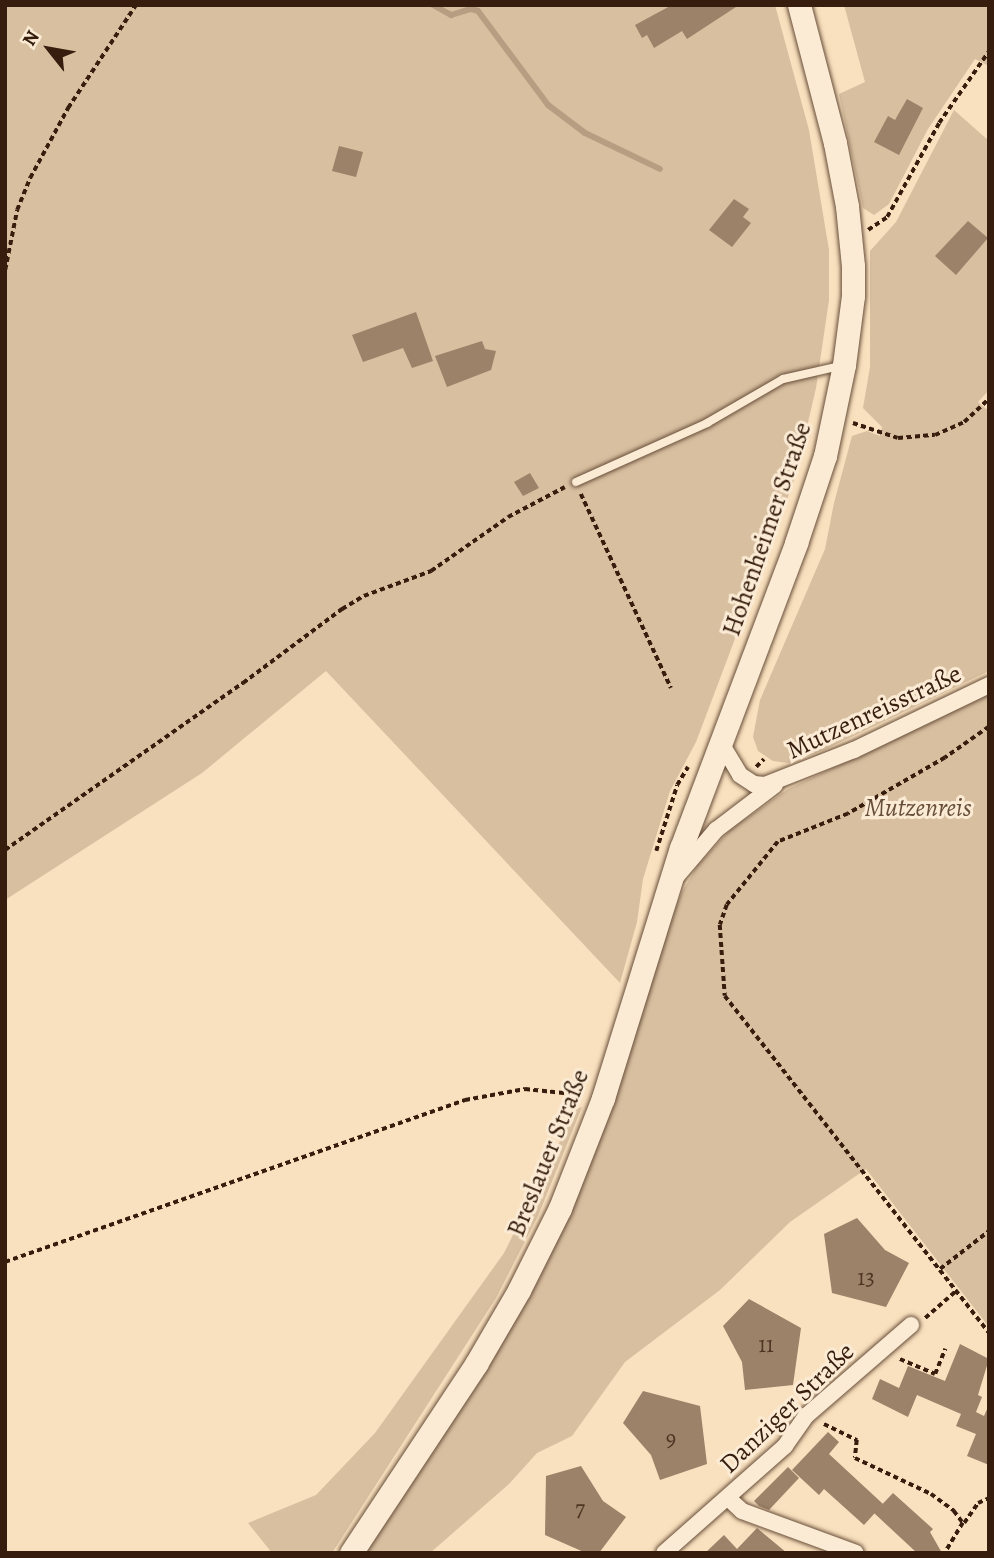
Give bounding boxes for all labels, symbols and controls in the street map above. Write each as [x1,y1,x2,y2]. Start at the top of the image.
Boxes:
north arrow [14,14,84,84]
text: N [16,26,46,51]
street label: Hohenheimer Straße [716,418,818,640]
street label: Mutzenreisstraße [782,658,966,766]
park label: Mutzenreis [864,792,972,824]
street label: Breslauer Straße [500,1065,596,1241]
house number: 13 [857,1264,875,1292]
house number: 11 [758,1331,774,1359]
street label: Danziger Straße [713,1336,861,1480]
house number: 9 [666,1425,676,1453]
house number: 7 [575,1495,585,1523]

